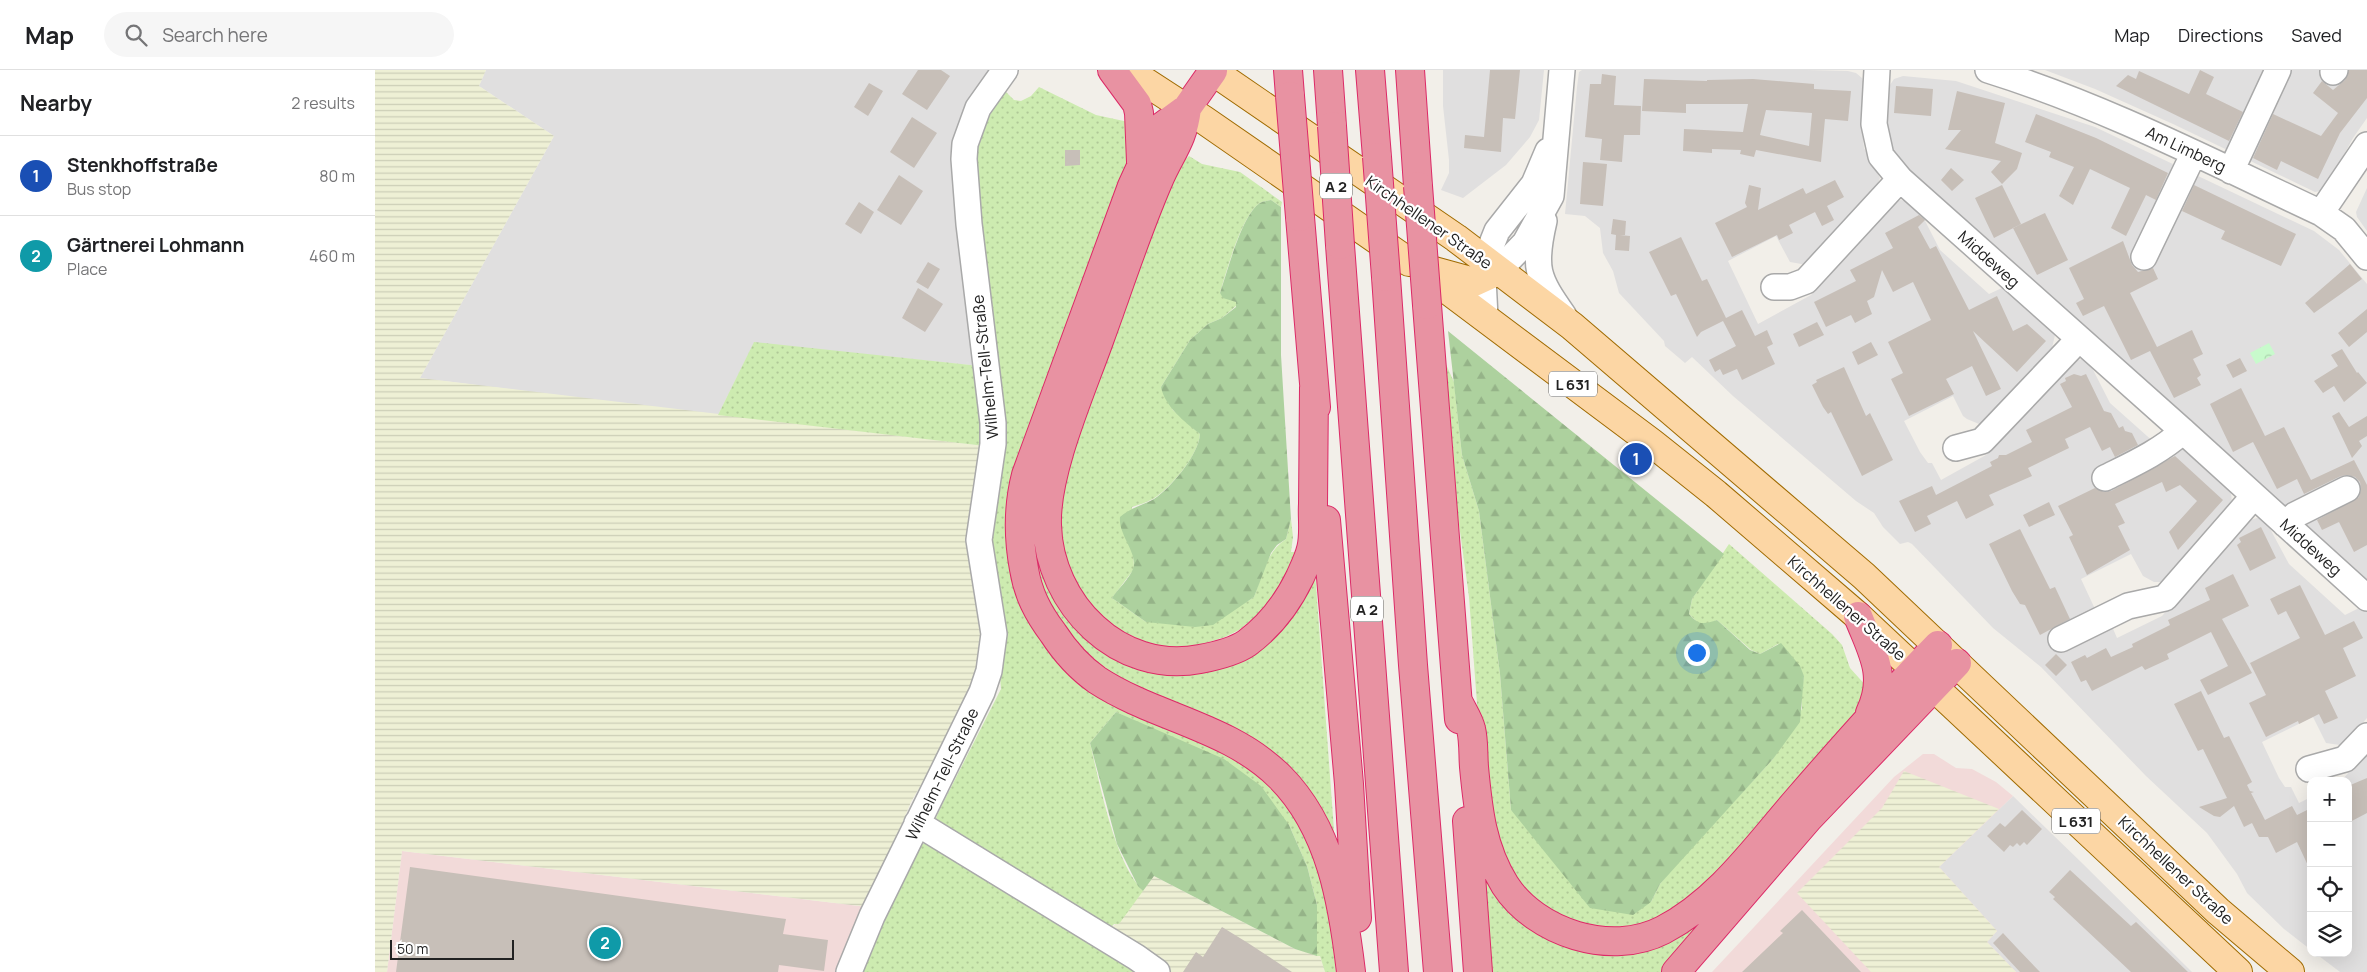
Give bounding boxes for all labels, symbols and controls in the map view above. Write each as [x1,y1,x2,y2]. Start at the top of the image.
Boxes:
search box [104,12,454,57]
text: Map [25,18,74,51]
icon: search [122,21,150,49]
text: Search here [162,22,268,48]
text: Map [2114,23,2150,47]
text: Directions [2178,23,2263,47]
text: Saved [2291,23,2342,47]
text: Nearby [20,89,92,117]
text: 2 results [291,92,355,114]
street label: Am Limberg [2142,121,2230,177]
text: Stenkhoffstraße [67,152,218,178]
text: 1 [32,165,40,187]
text: 80 m [319,165,355,187]
street label: Kirchhellener Straße [1361,170,1497,274]
road number: A 2 [1320,174,1352,198]
text: Bus stop [67,178,131,200]
street label: Middeweg [1953,225,2025,293]
text: Gärtnerei Lohmann [67,232,244,258]
text: 2 [31,245,41,267]
text: 460 m [309,245,355,267]
text: Place [67,258,107,280]
street label: Wilhelm-Tell-Straße [966,294,1004,440]
road number: L 631 [1549,372,1597,396]
pin: 1 [1620,440,1652,478]
street label: Middeweg [2275,513,2347,581]
street label: Kirchhellener Straße [1783,551,1911,665]
road number: A 2 [1351,596,1383,622]
your location [1684,640,1710,666]
street label: Wilhelm-Tell-Straße [900,704,984,844]
map controls [2307,777,2352,957]
button: + [2307,777,2352,822]
road number: L 631 [2052,808,2100,834]
street label: Kirchhellener Straße [2114,811,2238,929]
button: − [2307,822,2352,867]
button: locate [2307,867,2352,912]
button: layers [2307,912,2352,957]
pin: 2 [589,924,621,962]
scale bar [390,937,514,960]
text: 50 m [397,939,428,958]

